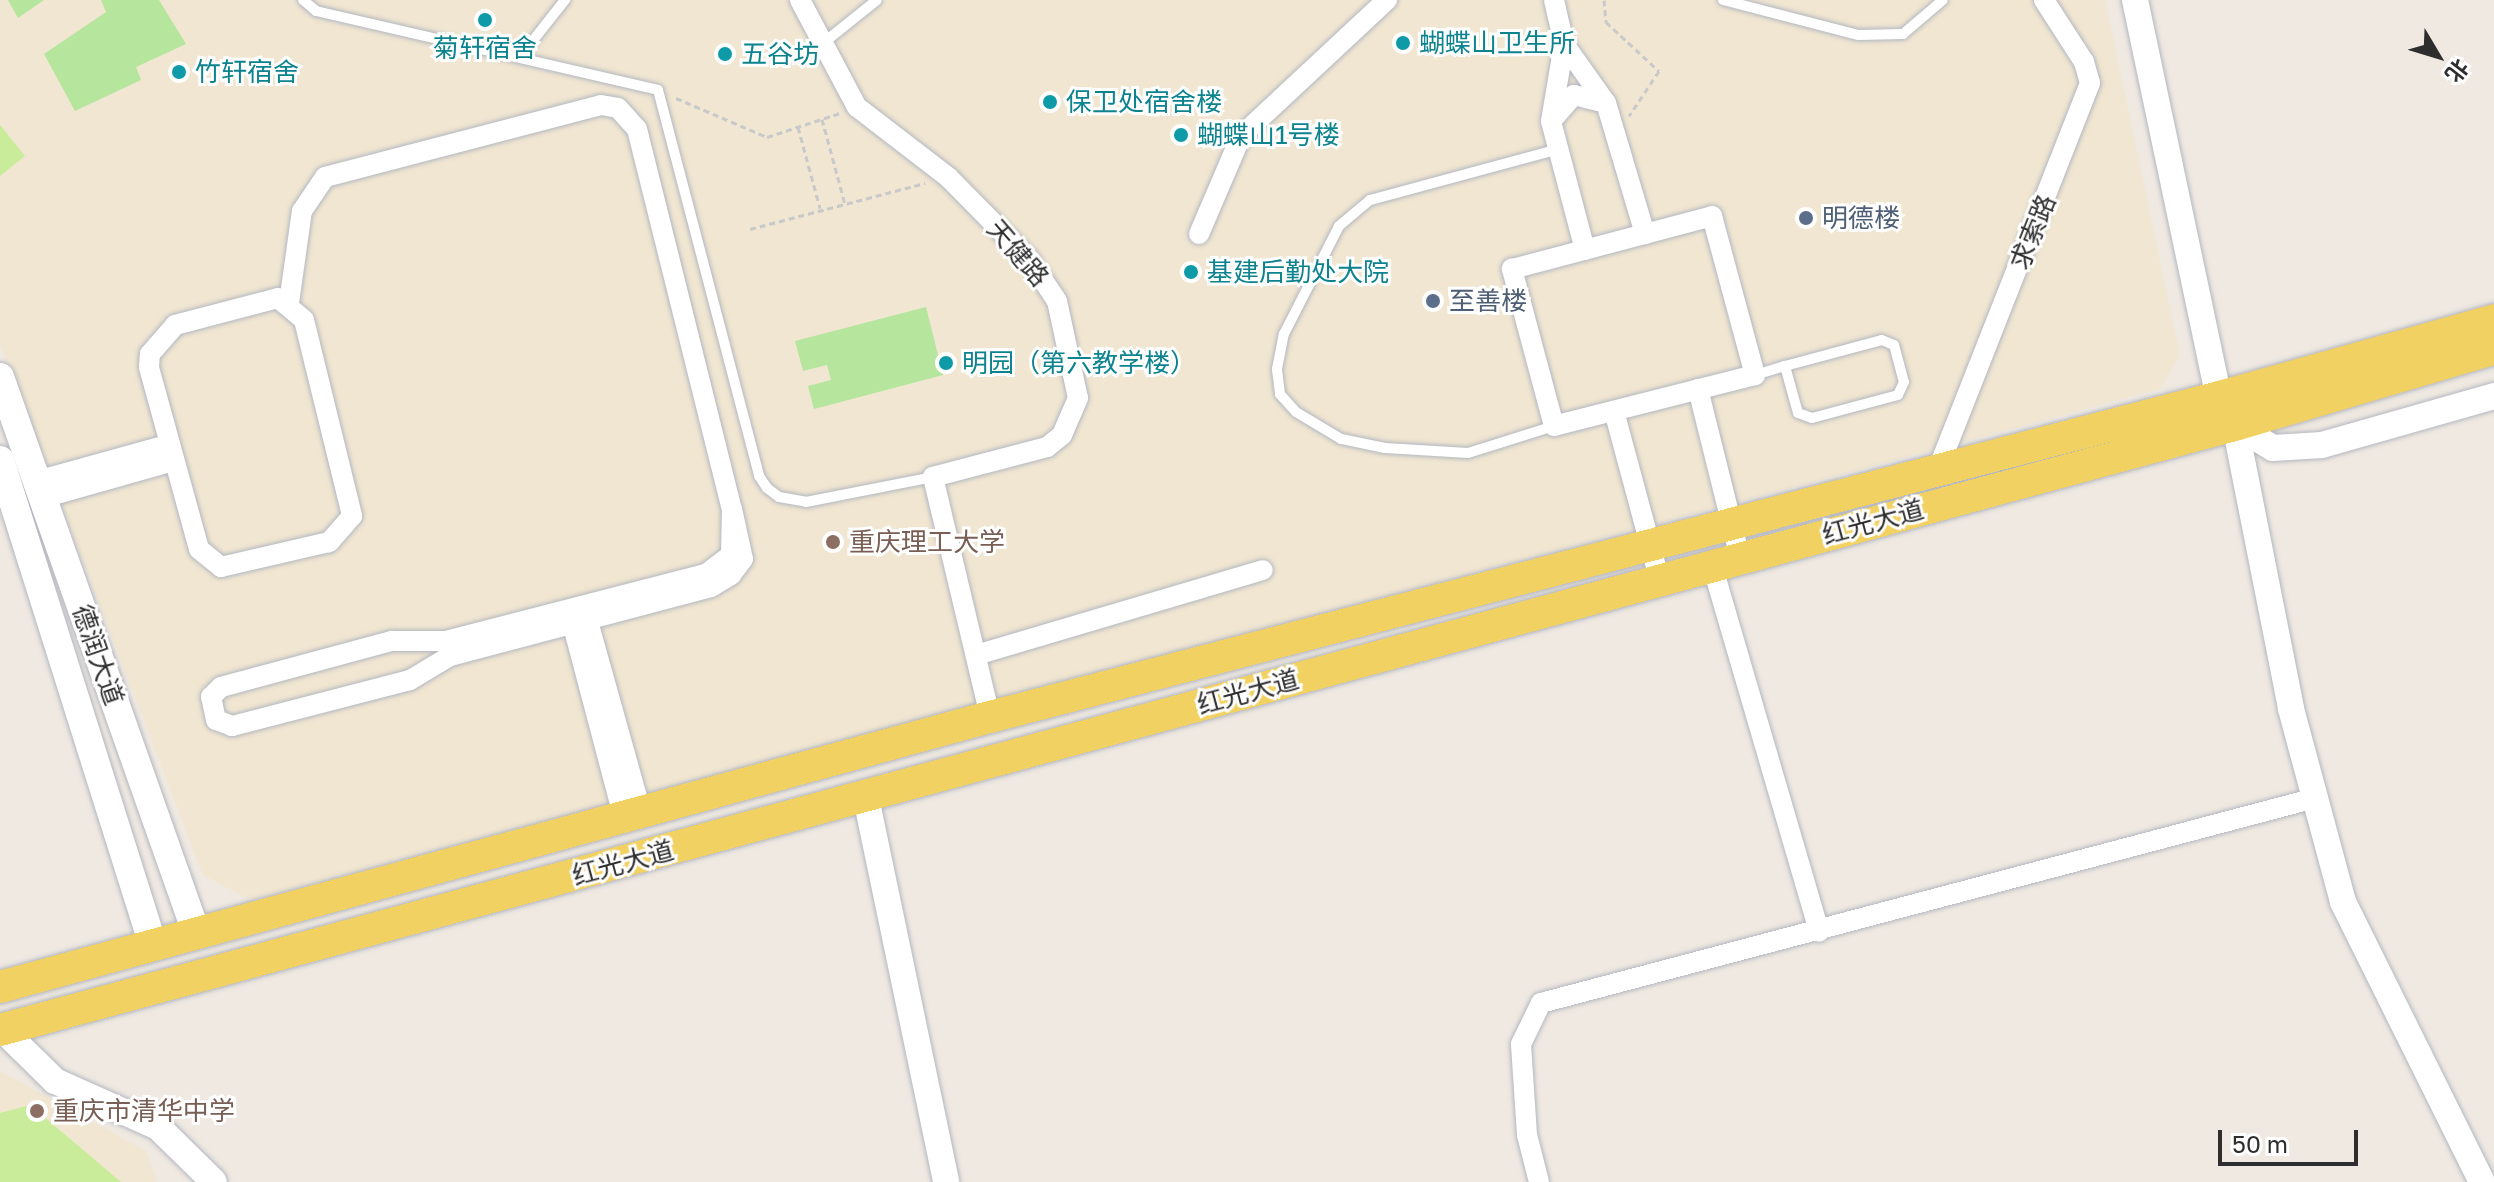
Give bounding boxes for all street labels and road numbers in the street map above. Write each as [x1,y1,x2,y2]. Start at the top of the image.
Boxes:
street label: 求索路 [2004,190,2062,274]
street label: 天健路 [981,213,1055,293]
street label: 红光大道 [1819,493,1927,551]
street label: 德润大道 [66,601,130,709]
street label: 红光大道 [1194,663,1302,721]
street label: 红光大道 [569,834,677,892]

